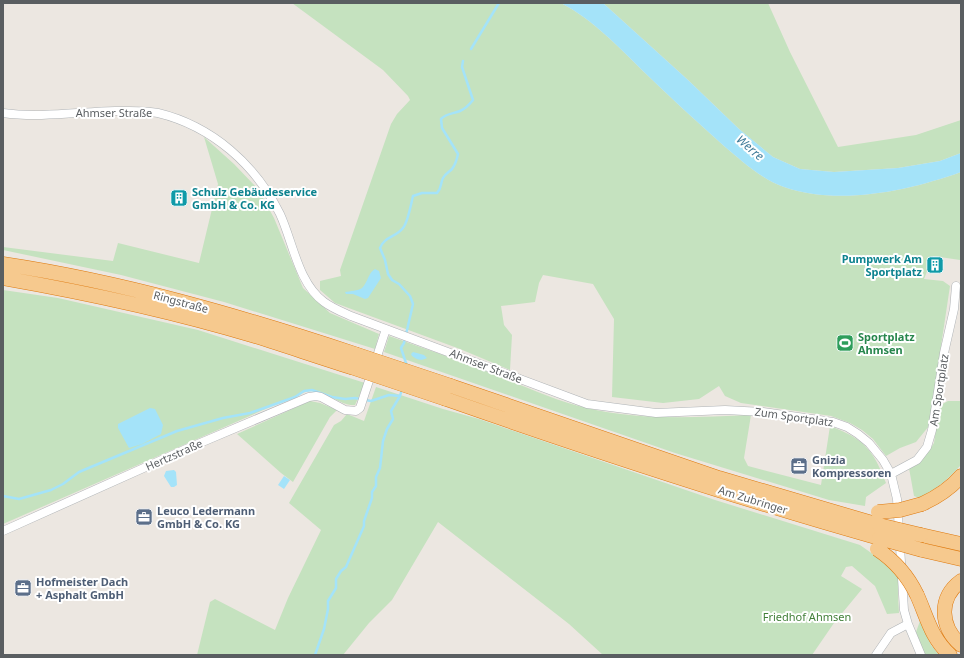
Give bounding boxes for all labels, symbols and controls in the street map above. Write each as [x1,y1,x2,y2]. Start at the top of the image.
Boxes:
street label: Ahmser Straße [76,105,152,120]
water label: Werre [733,131,768,164]
place label: Schulz Gebäudeservice GmbH & Co. KG [192,184,318,212]
building icon: Schulz Gebäudeservice GmbH & Co. KG [169,188,189,208]
place label: Pumpwerk Am Sportplatz [842,251,923,279]
building icon: Pumpwerk Am Sportplatz [925,255,945,275]
street label: Ringstraße [152,287,210,316]
place label: Sportplatz Ahmsen [858,329,915,357]
sports icon: Sportplatz Ahmsen [835,333,855,353]
street label: Ahmser Straße [448,345,525,386]
street label: Am Sportplatz [925,353,952,427]
street label: Zum Sportplatz [754,404,834,429]
street label: Hertzstraße [143,435,205,474]
place label: Gnizia Kompressoren [812,452,891,480]
office icon: Gnizia Kompressoren [789,456,809,476]
street label: Am Zubringer [717,482,790,517]
place label: Leuco Ledermann GmbH & Co. KG [157,503,255,531]
office icon: Leuco Ledermann GmbH & Co. KG [134,507,154,527]
place label: Hofmeister Dach + Asphalt GmbH [36,574,128,602]
office icon: Hofmeister Dach + Asphalt GmbH [13,578,33,598]
park label: Friedhof Ahmsen [763,609,851,624]

